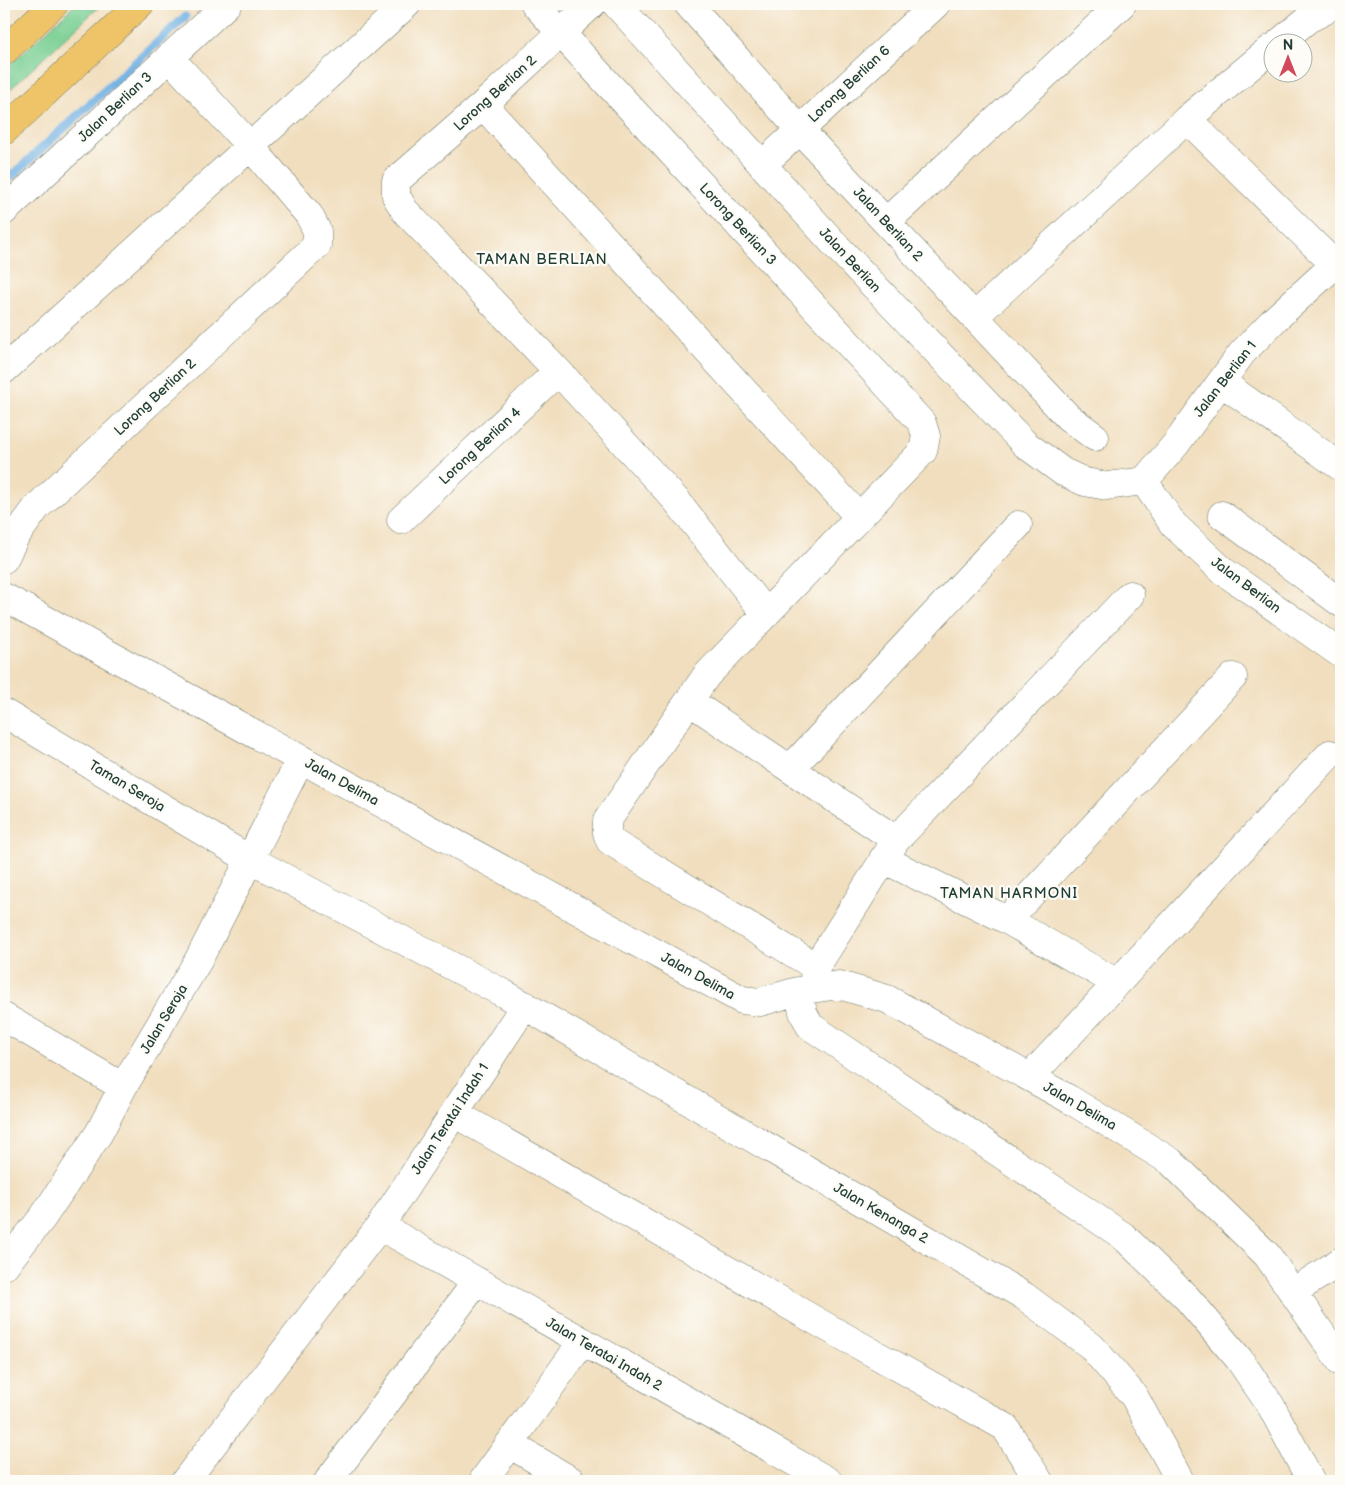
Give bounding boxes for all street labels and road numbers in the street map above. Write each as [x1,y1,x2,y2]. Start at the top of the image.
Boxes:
street label: Lorong Berlian 6 [805,41,894,126]
street label: Lorong Berlian 2 [450,51,540,135]
street label: Jalan Berlian 3 [74,68,156,146]
street label: Lorong Berlian 3 [696,180,780,268]
street label: Jalan Berlian 2 [850,184,926,264]
street label: Jalan Berlian [816,224,884,296]
street label: Jalan Berlian 1 [1190,338,1260,420]
street label: Lorong Berlian 2 [111,354,200,439]
street label: Lorong Berlian 4 [436,403,525,488]
street label: Jalan Berlian [1208,553,1284,617]
street label: Jalan Delima [302,755,382,809]
street label: Taman Seroja [86,757,168,816]
street label: Jalan Delima [658,949,738,1003]
street label: Jalan Seroja [137,981,191,1057]
street label: Jalan Teratai Indah 1 [408,1060,492,1178]
street label: Jalan Delima [1040,1078,1120,1134]
street label: Jalan Kenanga 2 [831,1179,932,1247]
street label: Jalan Teratai Indah 2 [543,1314,666,1395]

